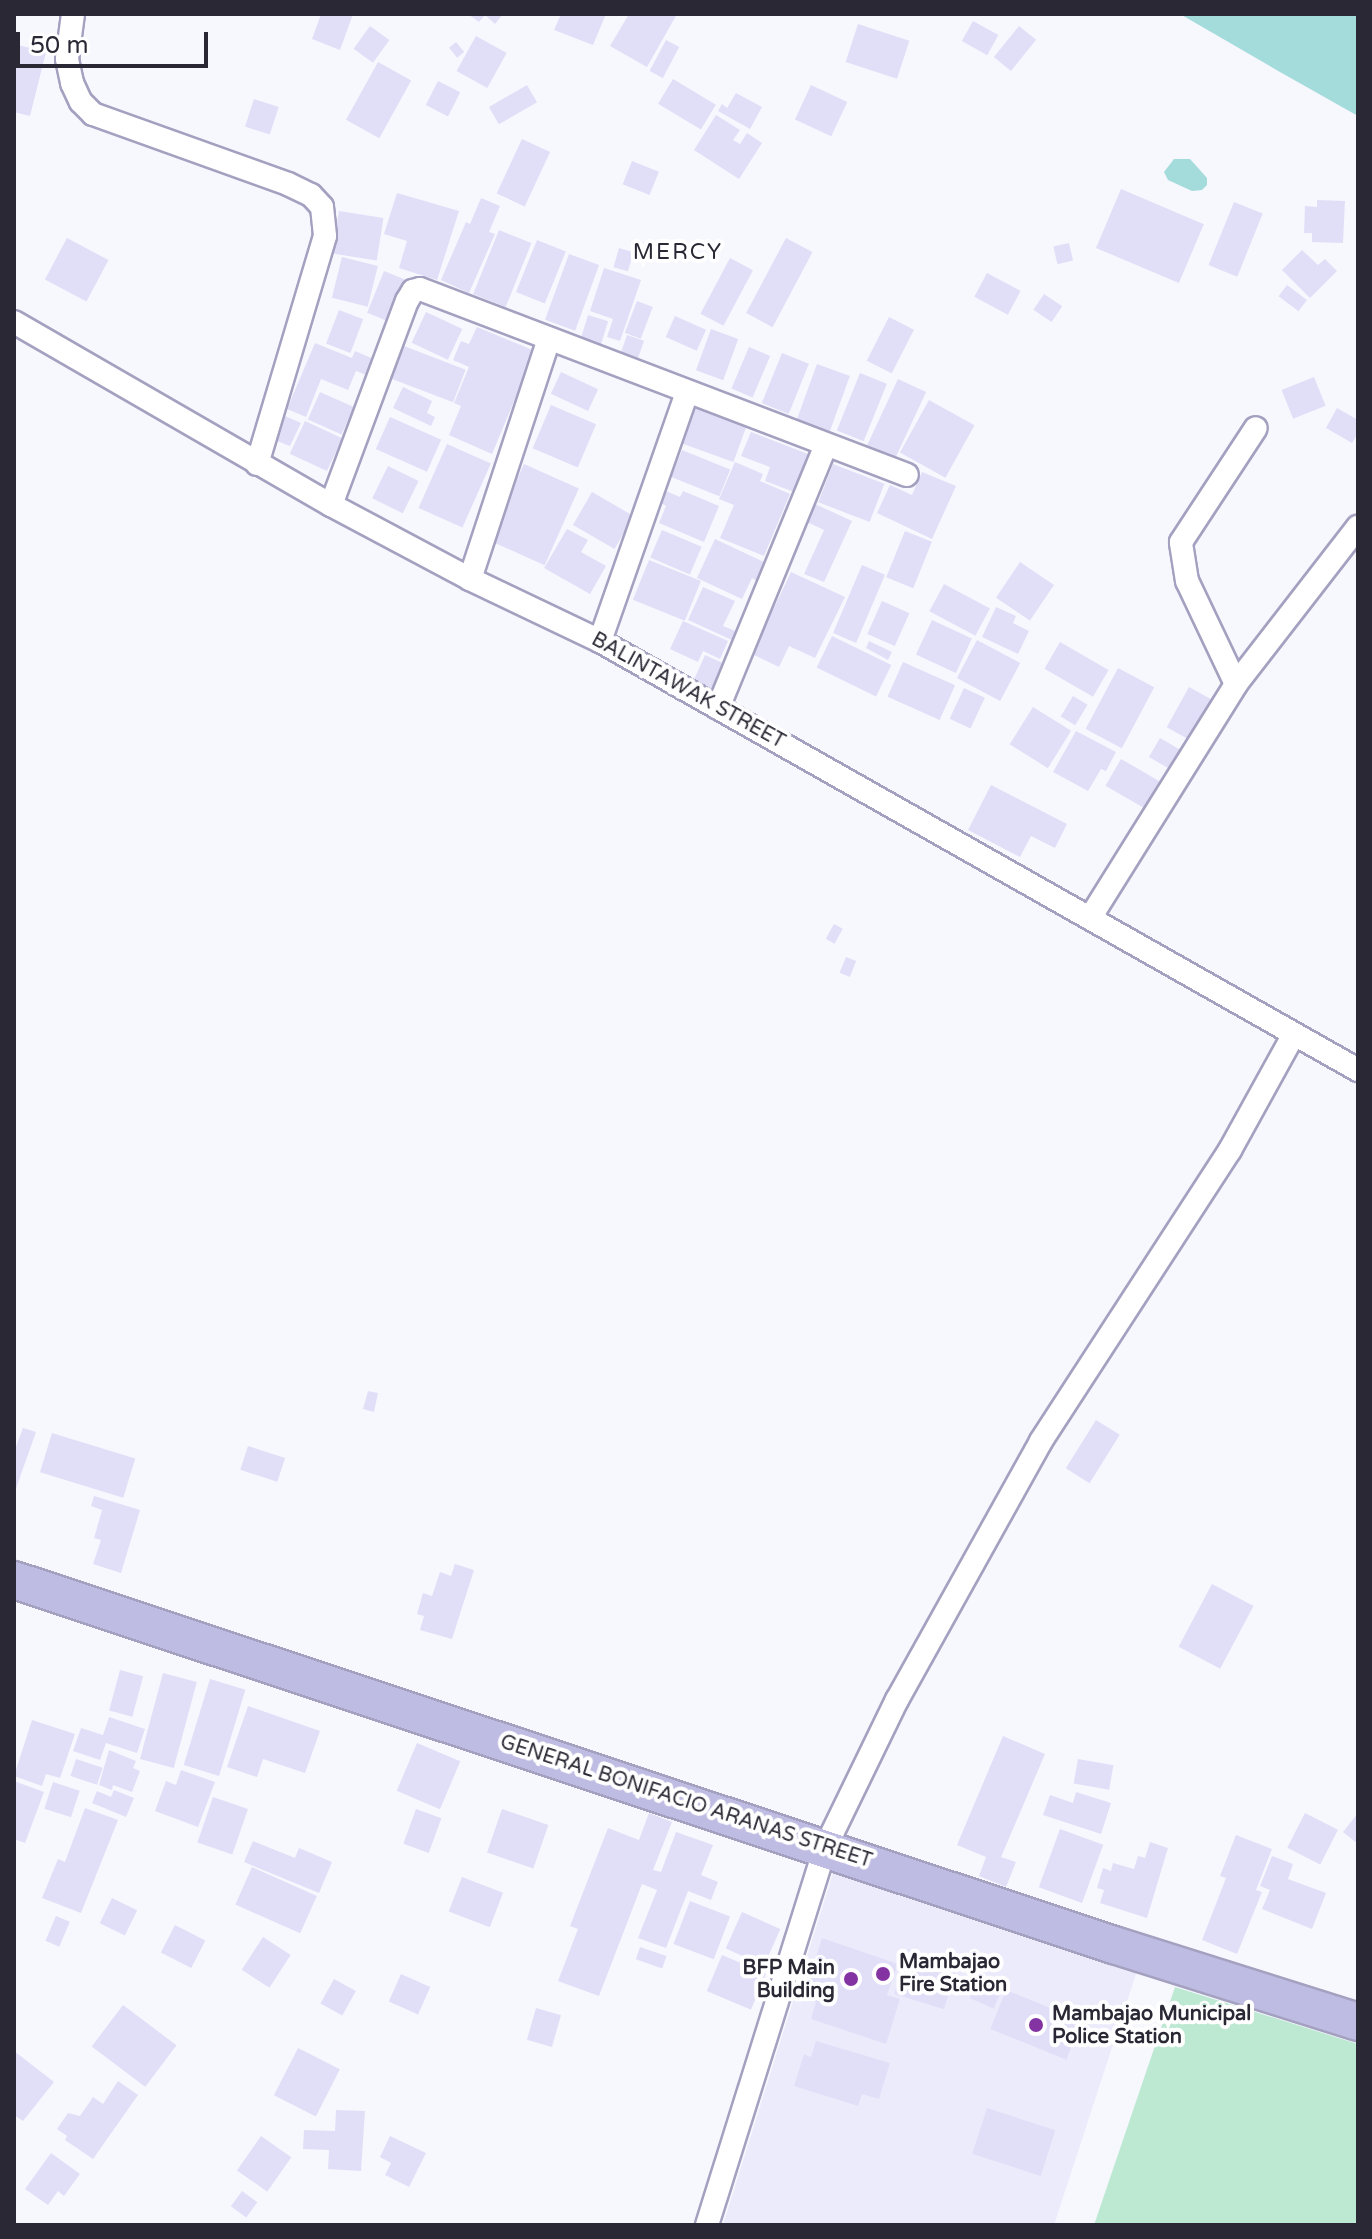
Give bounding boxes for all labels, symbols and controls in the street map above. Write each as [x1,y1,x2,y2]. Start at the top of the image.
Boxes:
scale bar [20,16,212,66]
text: 50 m [30,31,88,60]
district label: MERCY [633,240,723,266]
street label: BALINTAWAK STREET [587,628,789,754]
street label: GENERAL BONIFACIO ARANAS STREET [497,1730,875,1874]
place label: Mambajao Fire Station [899,1950,1007,1997]
place label: BFP Main Building [743,1956,835,2003]
marker: Mambajao Fire Station [874,1965,892,1983]
marker: BFP Main Building [842,1970,860,1988]
place label: Mambajao Municipal Police Station [1052,2002,1251,2049]
marker: Mambajao Municipal Police Station [1027,2016,1045,2034]

